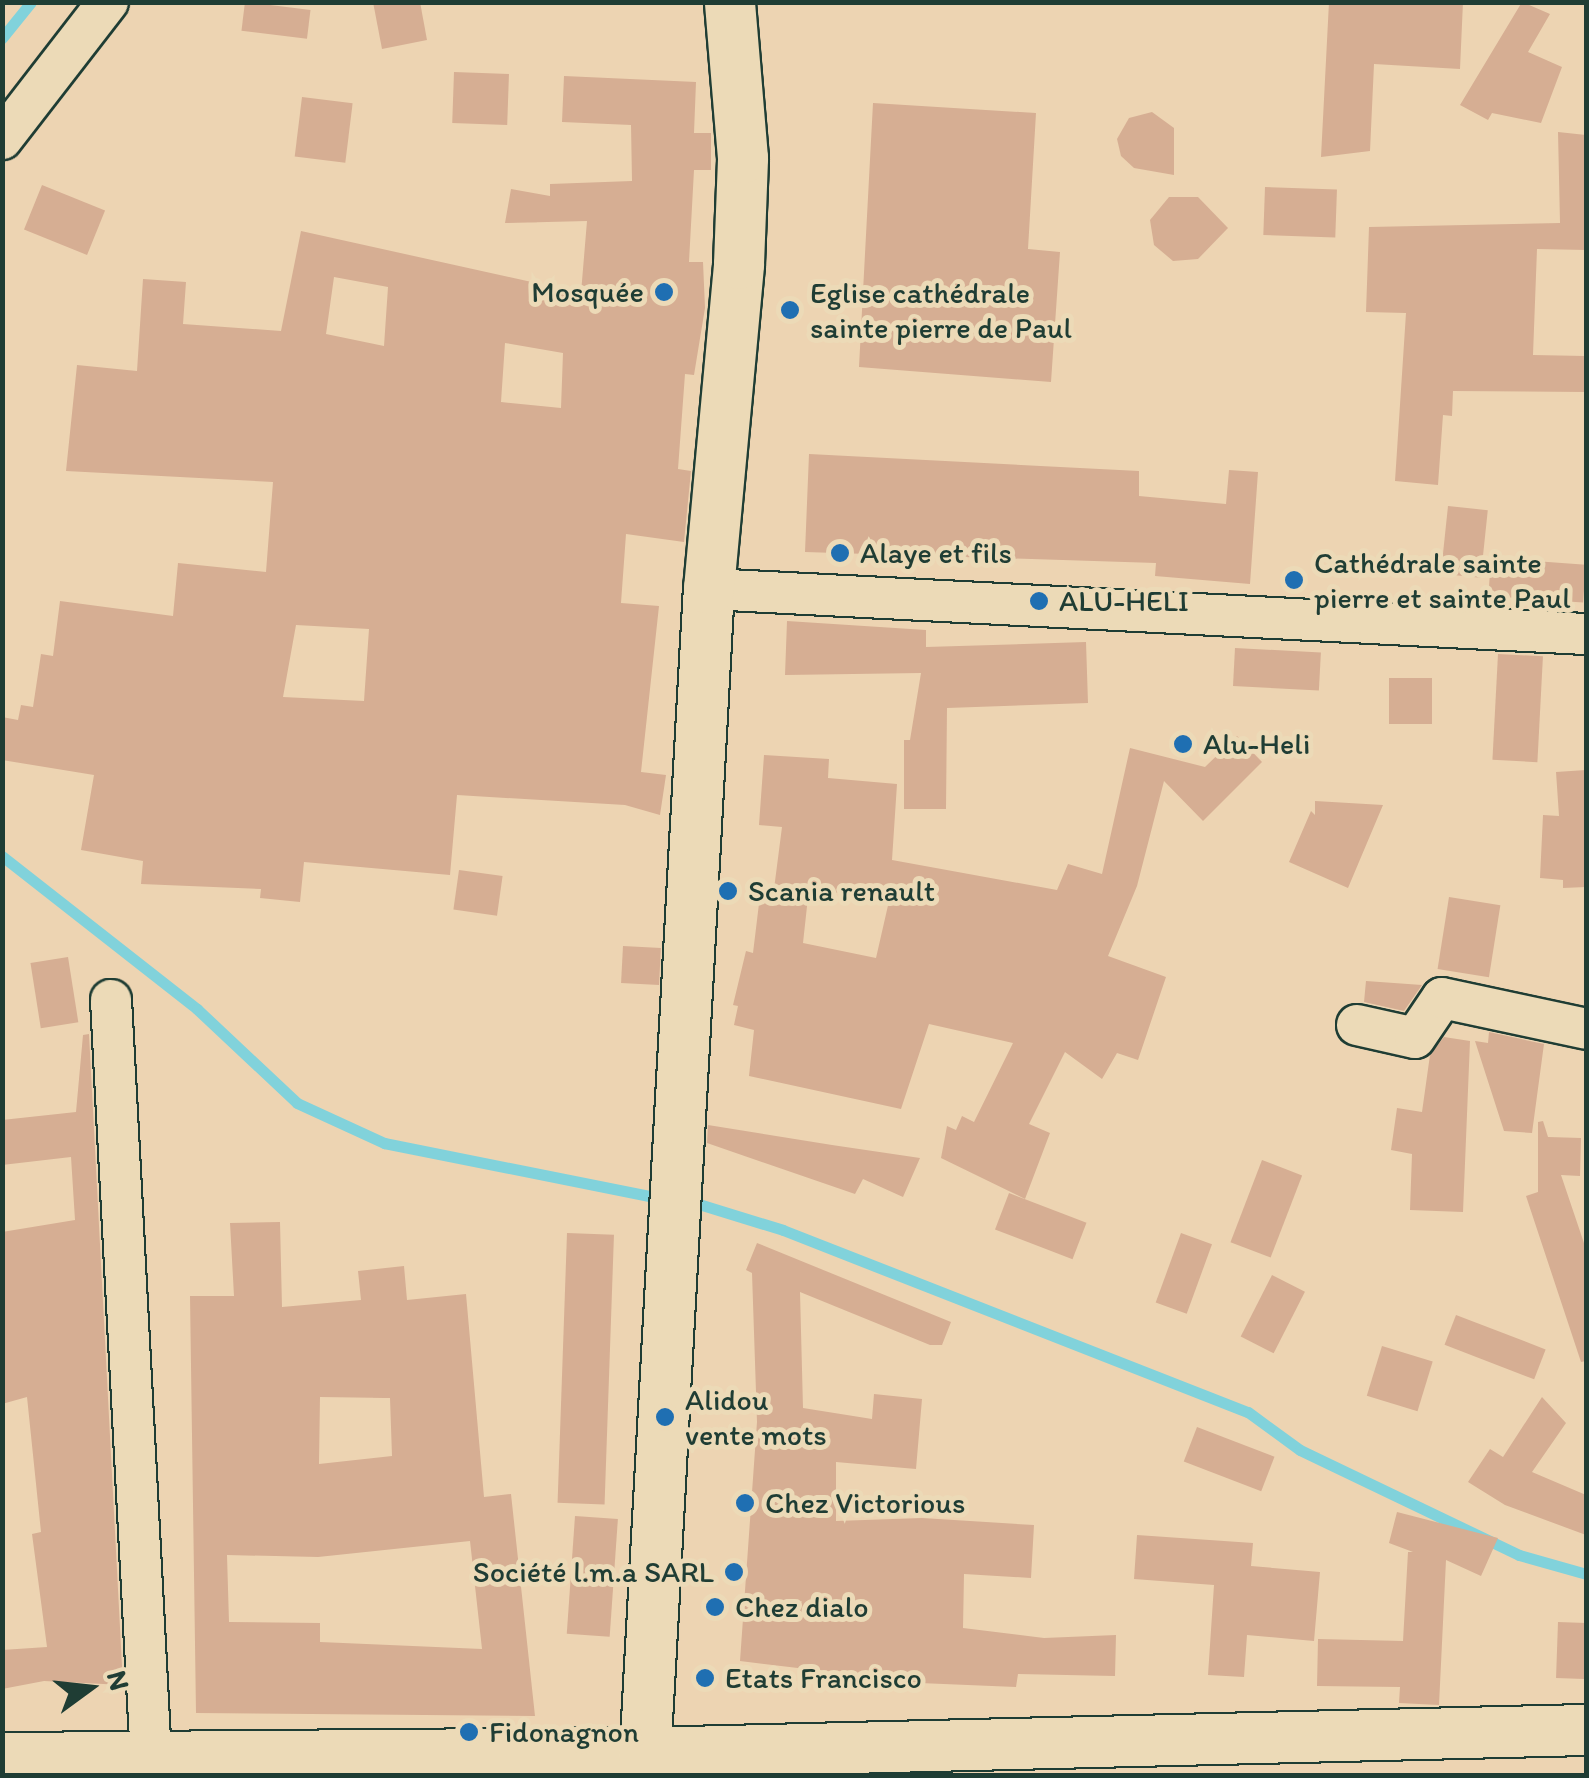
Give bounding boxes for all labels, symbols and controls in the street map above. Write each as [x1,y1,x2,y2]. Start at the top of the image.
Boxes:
place label: Mosquée [531,274,644,310]
place label: Eglise cathédrale sainte pierre de Paul [810,275,1072,346]
marker: Mosquée [653,281,675,303]
marker: Eglise cathédrale sainte pierre de Paul [779,299,801,321]
place label: Alaye et fils [860,535,1012,571]
marker: Alaye et fils [829,542,851,564]
place label: Cathédrale sainte pierre et sainte Paul [1314,545,1570,616]
marker: Cathédrale sainte pierre et sainte Paul [1283,569,1305,591]
place label: ALU-HELI [1059,583,1189,619]
marker: ALU-HELI [1028,590,1050,612]
place label: Alu-Heli [1203,726,1310,762]
marker: Alu-Heli [1172,733,1194,755]
place label: Scania renault [748,873,934,909]
marker: Scania renault [717,880,739,902]
place label: Alidou vente mots [685,1382,827,1452]
marker: Alidou vente mots [654,1406,676,1428]
place label: Chez Victorious [765,1485,966,1521]
marker: Chez Victorious [734,1492,756,1514]
place label: Société l.m.a SARL [474,1554,714,1590]
marker: Société l.m.a SARL [723,1561,745,1583]
place label: Chez dialo [735,1589,868,1625]
marker: Chez dialo [704,1596,726,1618]
north arrow [40,1638,140,1738]
place label: Etats Francisco [725,1660,923,1696]
text: N [100,1667,138,1694]
marker: Etats Francisco [694,1667,716,1689]
place label: Fidonagnon [489,1714,639,1750]
marker: Fidonagnon [458,1721,480,1743]

